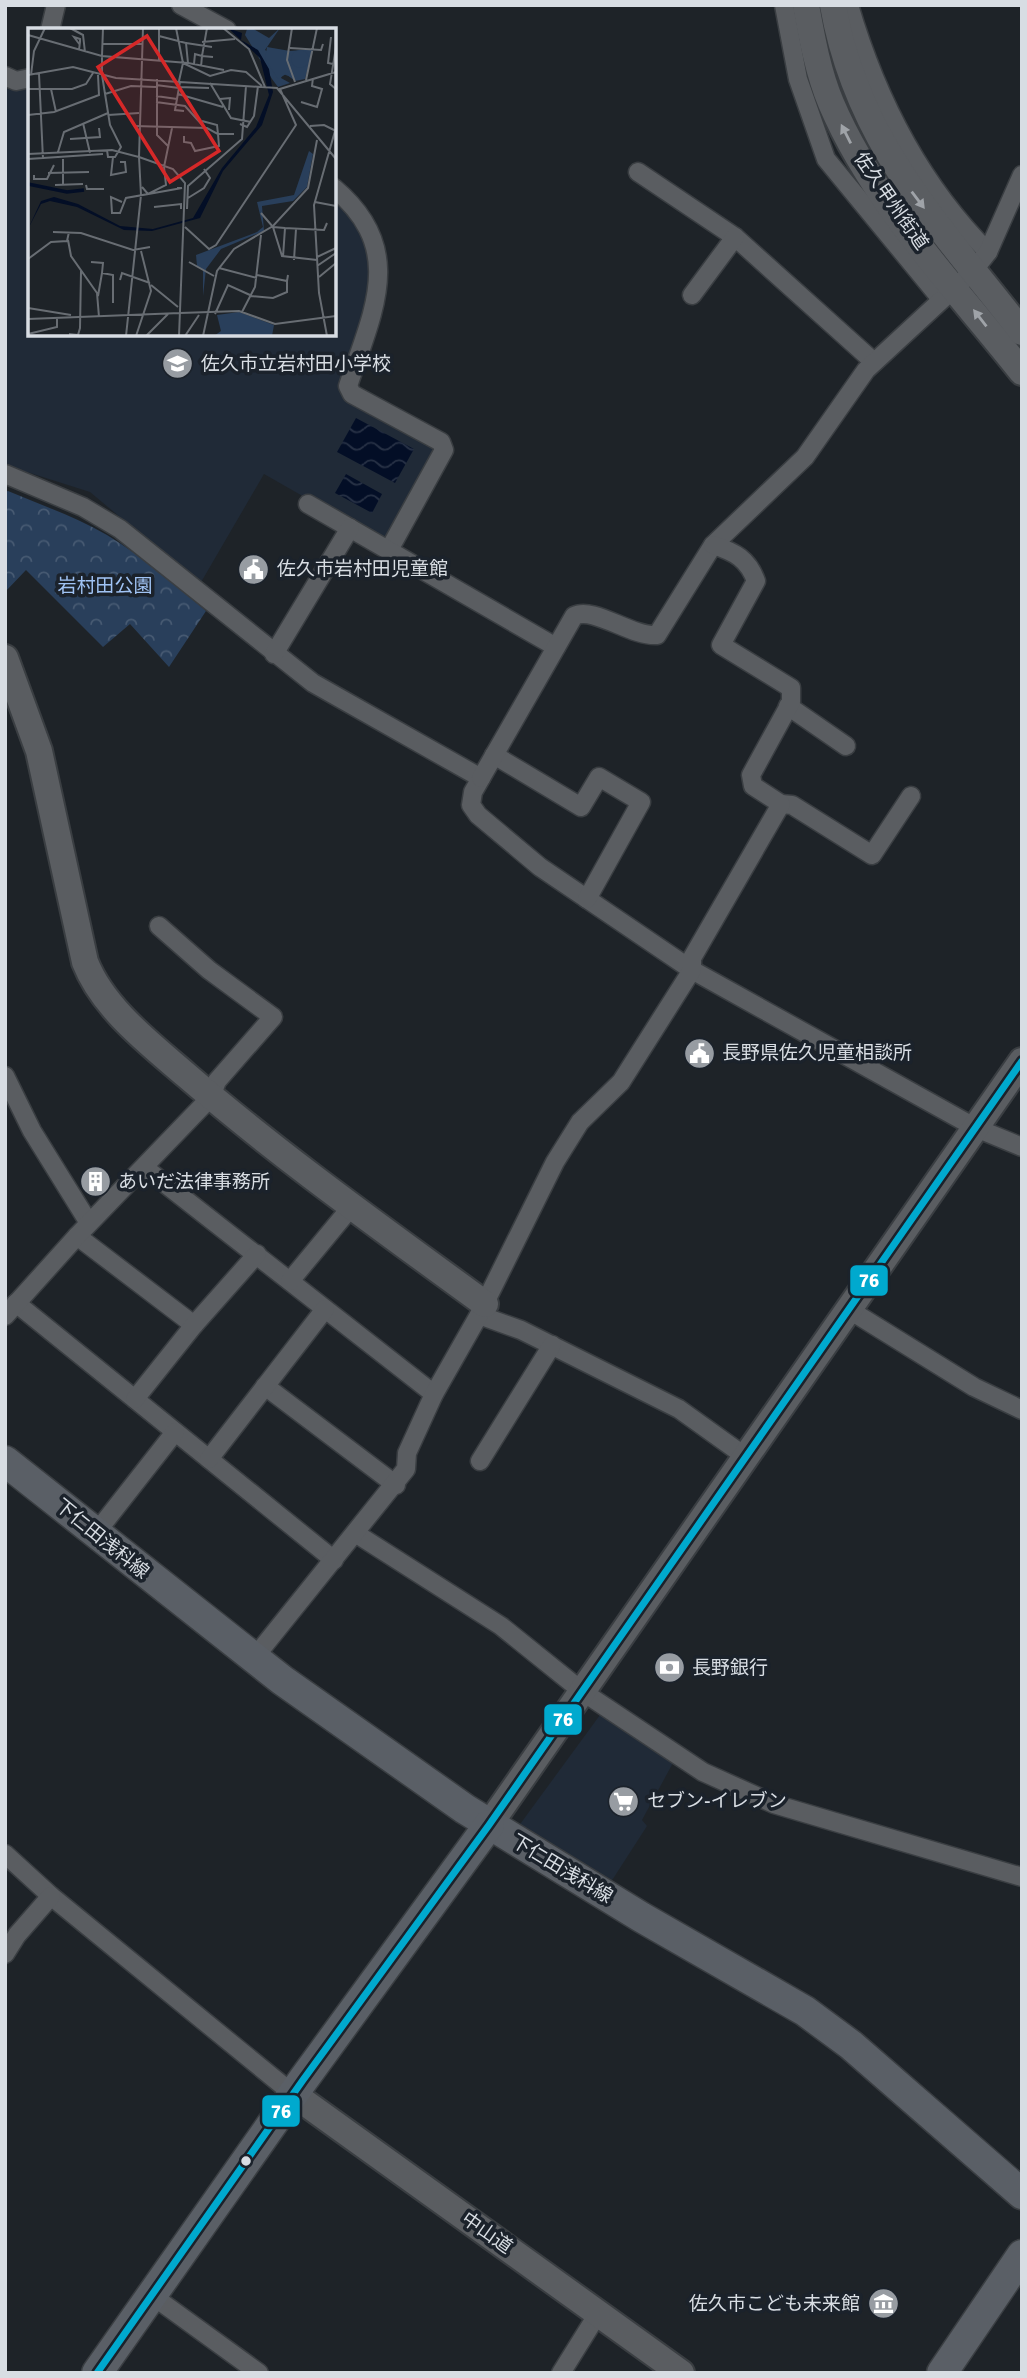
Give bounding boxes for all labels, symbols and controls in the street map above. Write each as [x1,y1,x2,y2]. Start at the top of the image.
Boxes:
inset map [28,28,336,336]
one-way arrow [841,124,853,144]
street label: 佐久甲州街道 [848,147,934,255]
one-way arrow [911,191,925,209]
one-way arrow [972,310,987,328]
school or university icon: 佐久市立岩村田小学校 [161,347,195,381]
place label: 佐久市立岩村田小学校 [201,352,391,376]
public building icon: 佐久市岩村田児童館 [237,552,271,586]
place label: 佐久市岩村田児童館 [277,557,448,581]
park label: 岩村田公園 [57,574,153,598]
public building icon: 長野県佐久児童相談所 [682,1036,716,1070]
place label: 長野県佐久児童相談所 [722,1041,912,1065]
building icon: あいだ法律事務所 [78,1165,112,1199]
place label: あいだ法律事務所 [118,1170,270,1194]
line badge: 76 [849,1264,889,1297]
text: 76 [859,1269,879,1293]
street label: 下仁田浅科線 [50,1494,154,1584]
bank icon: 長野銀行 [652,1651,686,1685]
place label: 長野銀行 [692,1656,768,1680]
line badge: 76 [543,1703,583,1736]
text: 76 [553,1708,573,1732]
supermarket icon: セブン-イレブン [607,1784,641,1818]
place label: セブン-イレブン [647,1789,787,1813]
street label: 下仁田浅科線 [507,1829,617,1909]
line badge: 76 [261,2094,301,2128]
text: 76 [271,2100,291,2124]
unlabelled marker [239,2154,253,2168]
street label: 中山道 [457,2207,517,2259]
museum icon: 佐久市こども未来館 [866,2287,900,2321]
place label: 佐久市こども未来館 [689,2292,860,2316]

